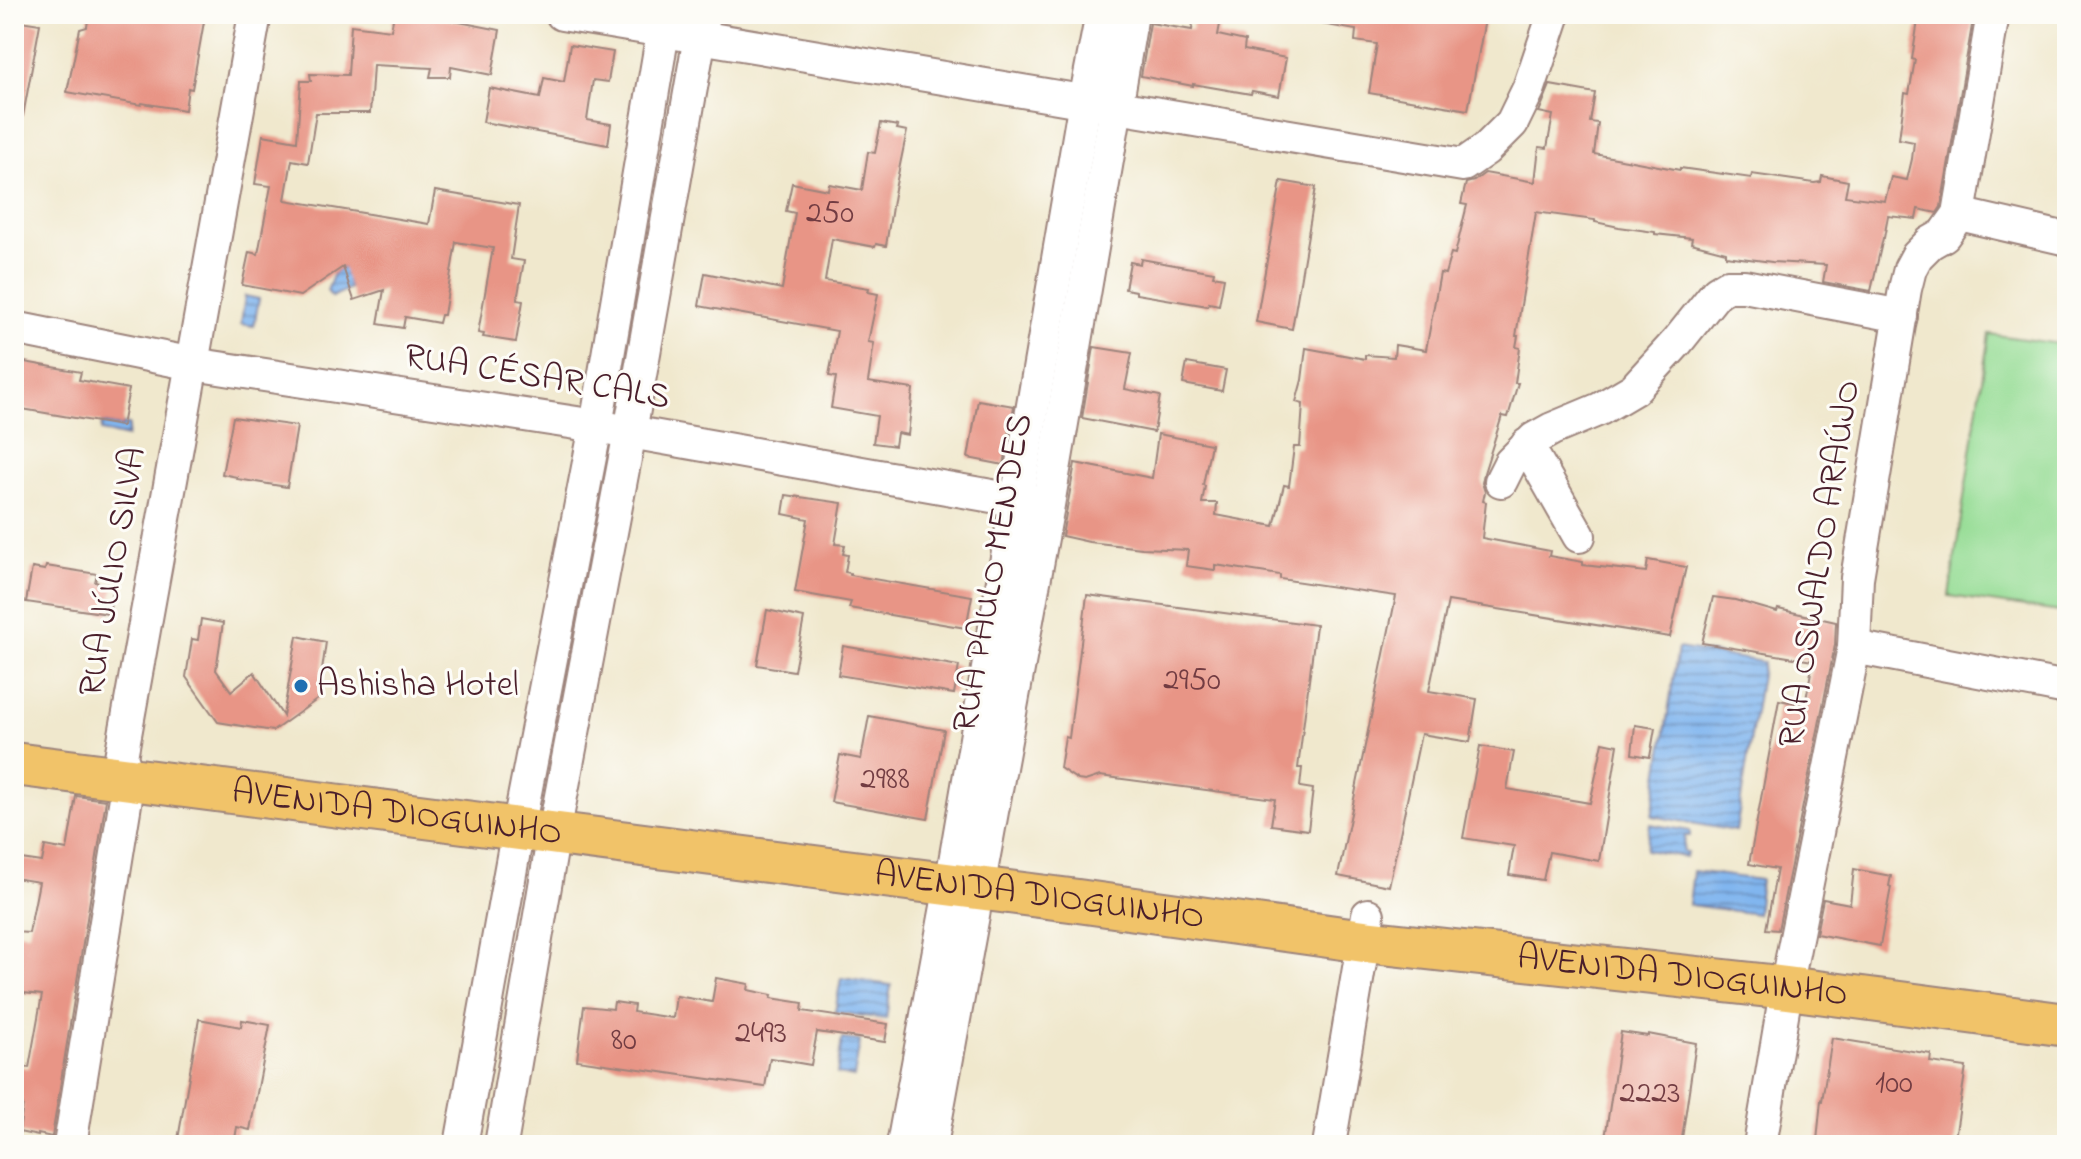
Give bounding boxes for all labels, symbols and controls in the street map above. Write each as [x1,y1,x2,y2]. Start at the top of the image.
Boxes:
house number: 250 [806,191,854,238]
street label: RUA CÉSAR CALS [401,331,673,425]
street label: RUA OSWALDO ARAÚJO [1766,376,1876,752]
street label: RUA PAULO MENDES [940,409,1048,737]
street label: RUA JÚLIO SILVA [66,443,162,701]
house number: 2950 [1163,658,1221,705]
place label: Ashisha Hotel [317,660,519,713]
marker: Ashisha Hotel [292,677,310,695]
house number: 2988 [860,757,910,804]
street label: AVENIDA DIOGUINHO [229,766,565,861]
street label: AVENIDA DIOGUINHO [871,849,1208,945]
street label: AVENIDA DIOGUINHO [1514,932,1851,1022]
house number: 2493 [735,1011,787,1058]
house number: 80 [611,1018,637,1065]
house number: 100 [1875,1061,1913,1108]
house number: 2223 [1620,1071,1680,1118]

